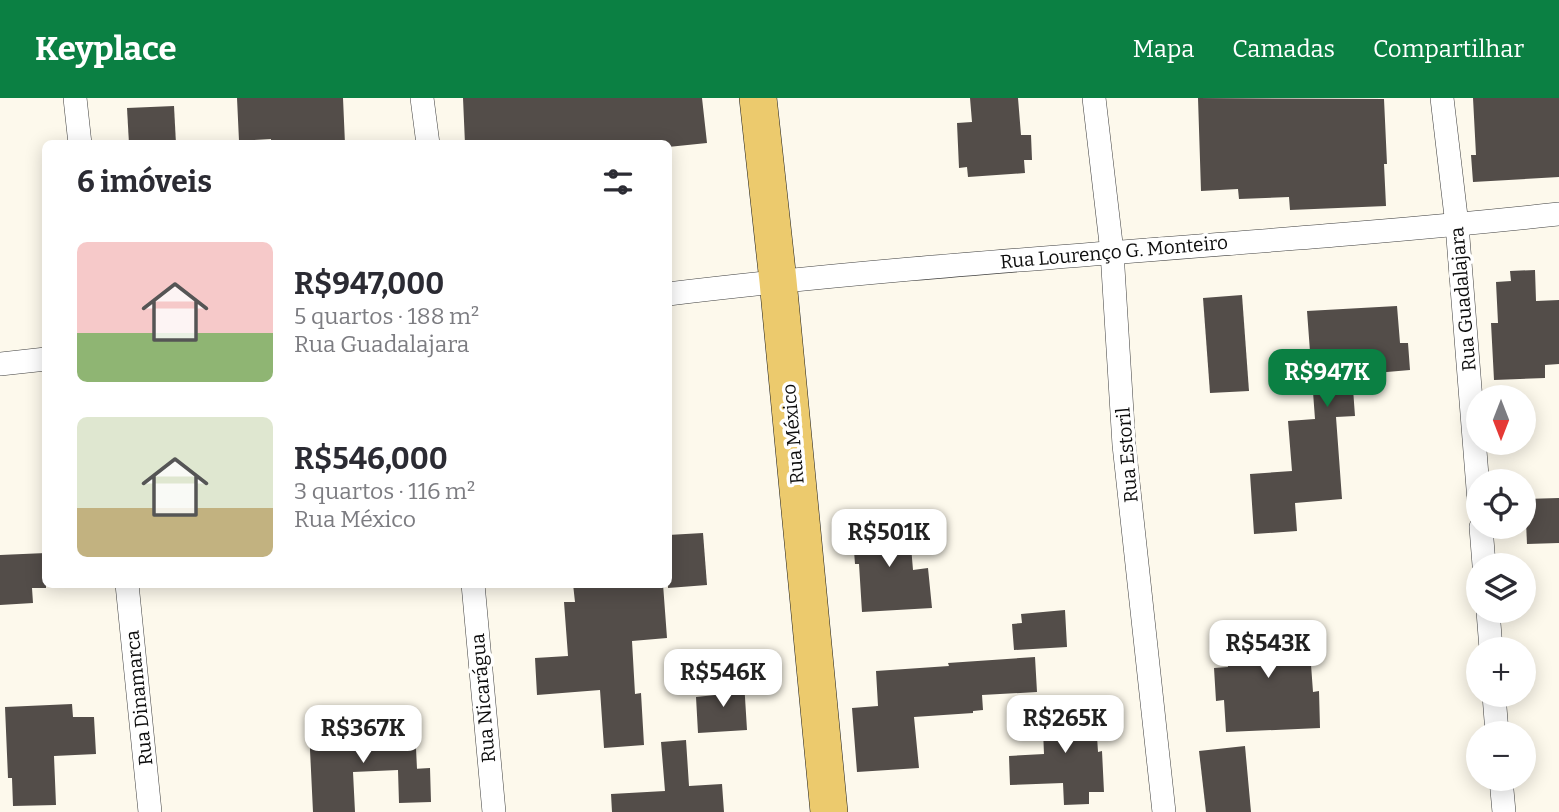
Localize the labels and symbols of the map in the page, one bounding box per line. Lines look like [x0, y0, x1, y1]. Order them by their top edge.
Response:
street label: Rua Guadalajara [1445, 225, 1481, 372]
street label: Rua Lourenço G. Monteiro [999, 231, 1229, 273]
pin: R$947K [1270, 350, 1384, 409]
street label: Rua México [777, 383, 809, 485]
north arrow [1466, 385, 1536, 455]
street label: Rua Estoril [1111, 406, 1143, 504]
pin: R$501K [832, 510, 946, 569]
pin: R$543K [1211, 620, 1325, 680]
street label: Rua Dinamarca [120, 629, 158, 767]
street label: Rua Nicarágua [466, 632, 500, 764]
pin: R$546K [666, 650, 780, 709]
pin: R$265K [1008, 696, 1122, 755]
pin: R$367K [306, 706, 420, 765]

